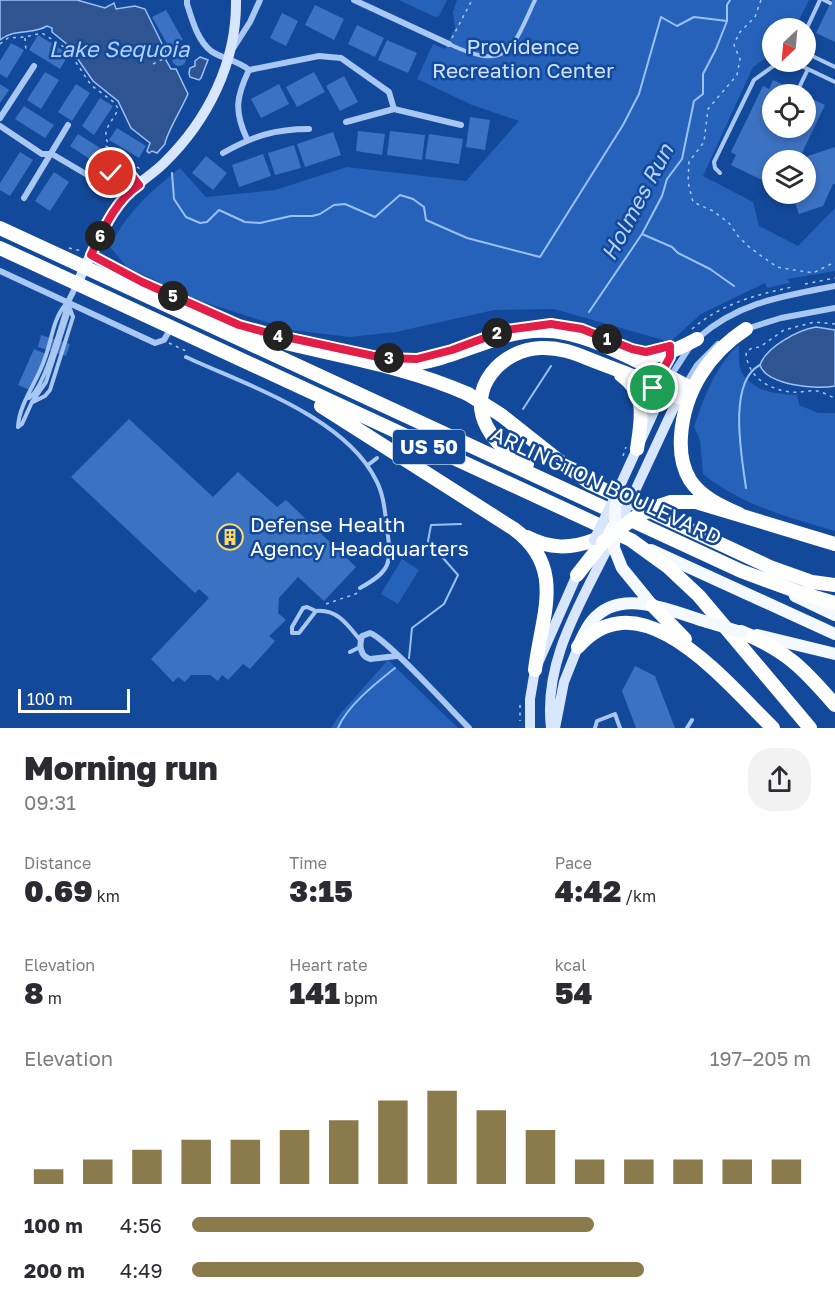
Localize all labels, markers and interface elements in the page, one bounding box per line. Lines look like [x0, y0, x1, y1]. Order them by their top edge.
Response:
north arrow [762, 18, 816, 72]
map controls [762, 18, 816, 204]
park label: Providence Recreation Center [432, 33, 614, 83]
water label: Lake Sequoia [49, 35, 191, 62]
button: locate [762, 84, 816, 138]
water label: Holmes Run [595, 138, 679, 264]
pin [85, 147, 136, 198]
button: layers [762, 150, 816, 204]
icon: check [94, 156, 127, 189]
pin: 6 [85, 221, 115, 251]
text: 6 [95, 226, 105, 246]
pin: 5 [158, 281, 188, 311]
text: 5 [168, 286, 178, 306]
pin: 2 [482, 318, 512, 348]
pin: 4 [263, 321, 293, 351]
text: 2 [492, 323, 502, 343]
pin: 1 [592, 324, 622, 354]
text: 4 [273, 326, 283, 346]
text: 1 [603, 329, 611, 349]
pin: 3 [374, 343, 404, 373]
text: 3 [384, 348, 394, 368]
pin [627, 362, 678, 413]
icon: arrive [636, 371, 669, 404]
street label: ARLINGTON BOULEVARD [487, 420, 726, 550]
road number: US 50 [393, 430, 465, 464]
place label: Defense Health Agency Headquarters [250, 511, 469, 561]
building icon: Defense Health Agency Headquarters [215, 522, 245, 552]
scale bar [18, 686, 130, 714]
text: 100 m [27, 689, 73, 709]
text: Morning run [24, 748, 218, 787]
button: share [748, 748, 811, 811]
text: 09:31 [24, 790, 76, 814]
text: Distance [24, 853, 91, 873]
text: Time [289, 853, 327, 873]
text: Pace [555, 853, 592, 873]
text: 0.69 [24, 873, 93, 909]
text: 3:15 [289, 873, 353, 909]
text: 4:42 [555, 873, 621, 909]
text: km [93, 886, 120, 906]
text: /km [621, 886, 656, 906]
text: Elevation [24, 955, 95, 975]
text: Heart rate [289, 955, 367, 975]
text: kcal [555, 955, 586, 975]
text: 8 [24, 975, 44, 1011]
text: 141 [289, 975, 340, 1011]
text: 54 [555, 975, 593, 1011]
text: m [44, 988, 62, 1008]
text: bpm [340, 988, 378, 1008]
text: Elevation [24, 1046, 113, 1070]
text: 197–205 m [710, 1046, 811, 1070]
text: 100 m [24, 1213, 83, 1237]
text: 4:56 [120, 1213, 162, 1237]
text: 200 m [24, 1258, 85, 1282]
text: 4:49 [120, 1258, 163, 1282]

